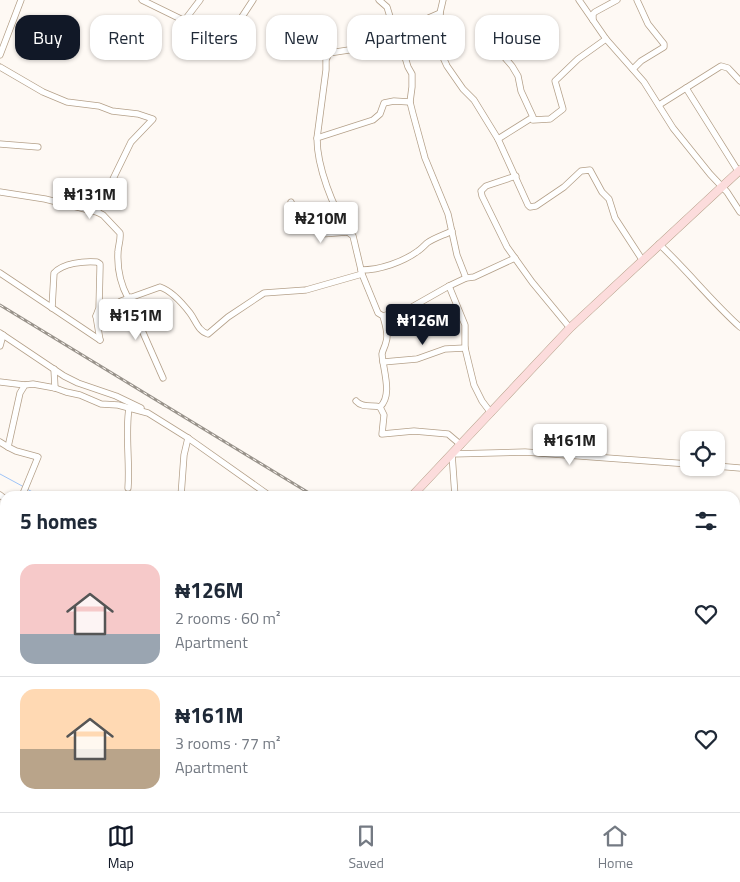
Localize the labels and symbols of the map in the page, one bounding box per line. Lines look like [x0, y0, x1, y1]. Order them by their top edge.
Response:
pin: ₦131M [55, 178, 125, 220]
pin: ₦210M [286, 202, 356, 244]
pin: ₦151M [101, 298, 171, 341]
pin: ₦126M [388, 304, 458, 346]
pin: ₦161M [535, 424, 605, 466]

